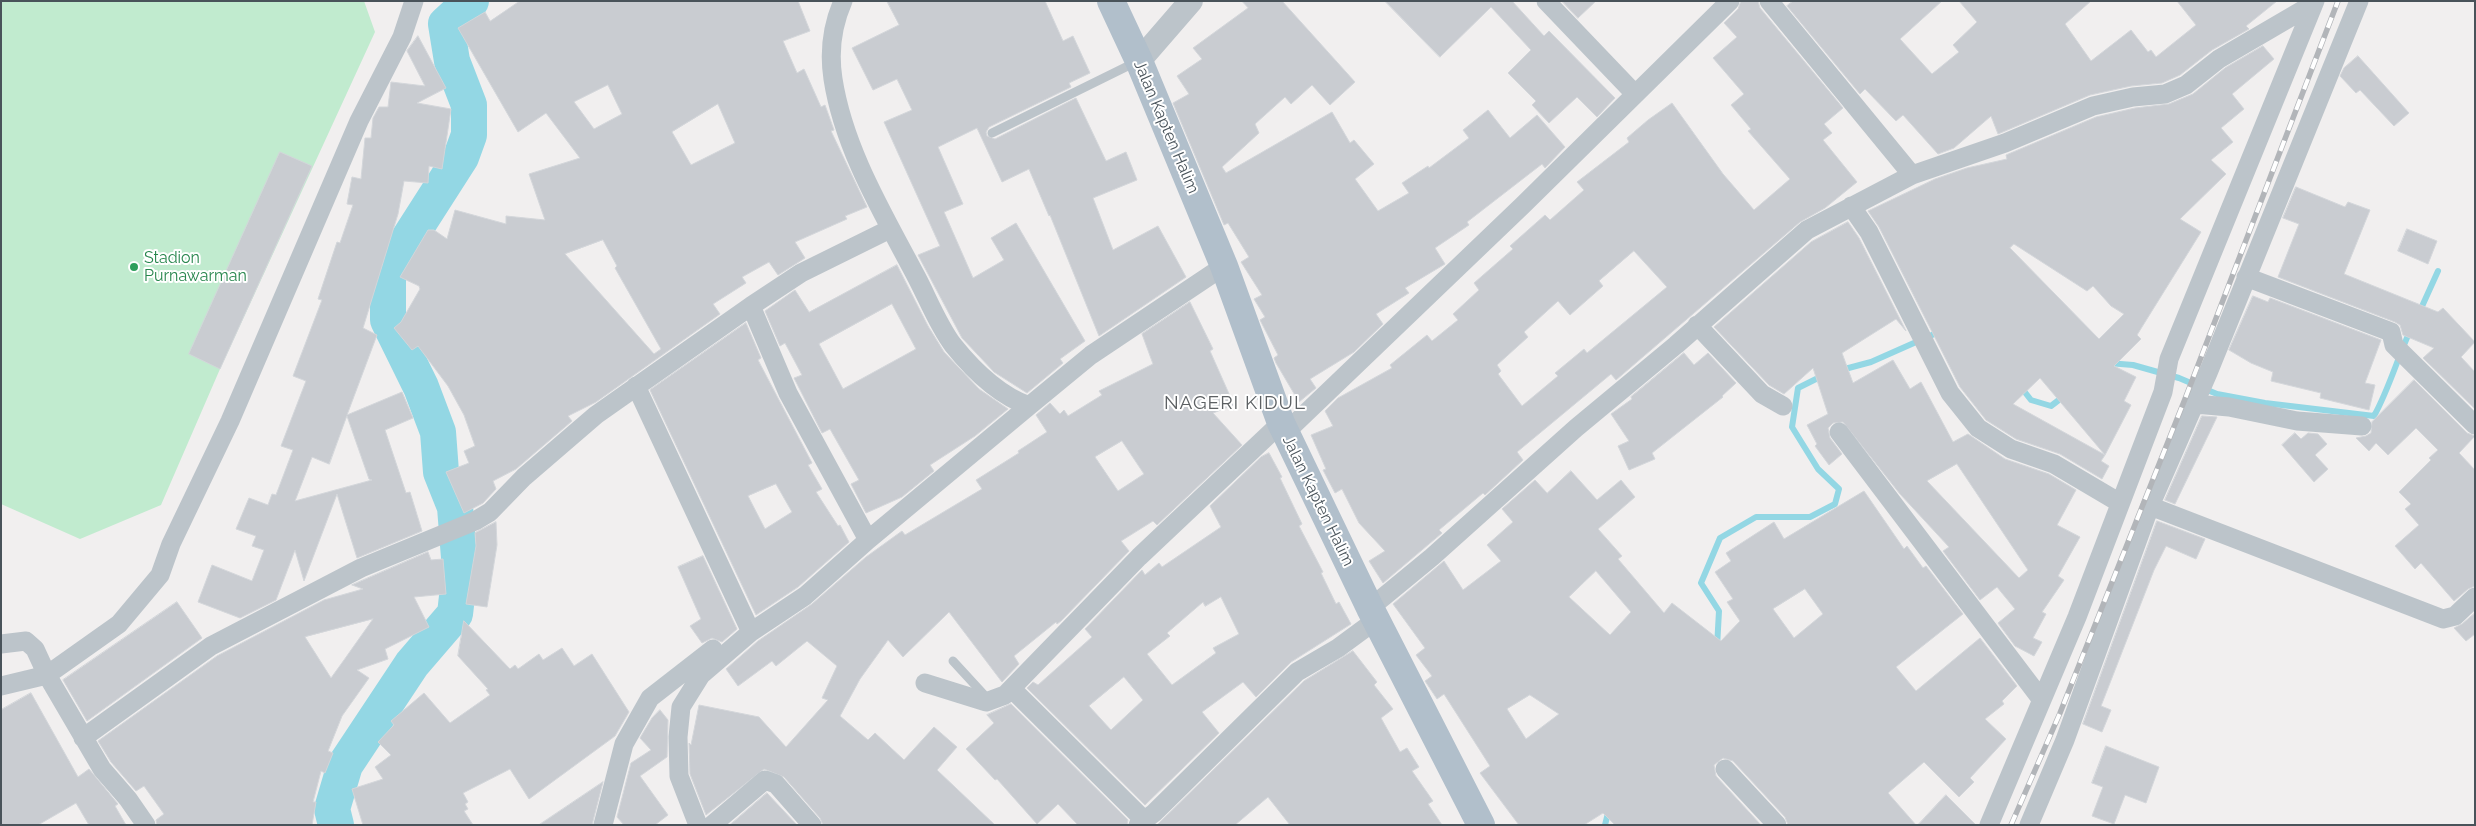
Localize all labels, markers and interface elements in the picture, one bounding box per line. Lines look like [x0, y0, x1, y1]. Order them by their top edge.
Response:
street label: Jalan Kapten Halim [1129, 58, 1203, 196]
place label: Stadion Purnawarman [144, 248, 247, 286]
marker: Stadion Purnawarman [128, 261, 140, 273]
district label: NAGERI KIDUL [1162, 392, 1308, 414]
street label: Jalan Kapten Halim [1278, 433, 1358, 569]

